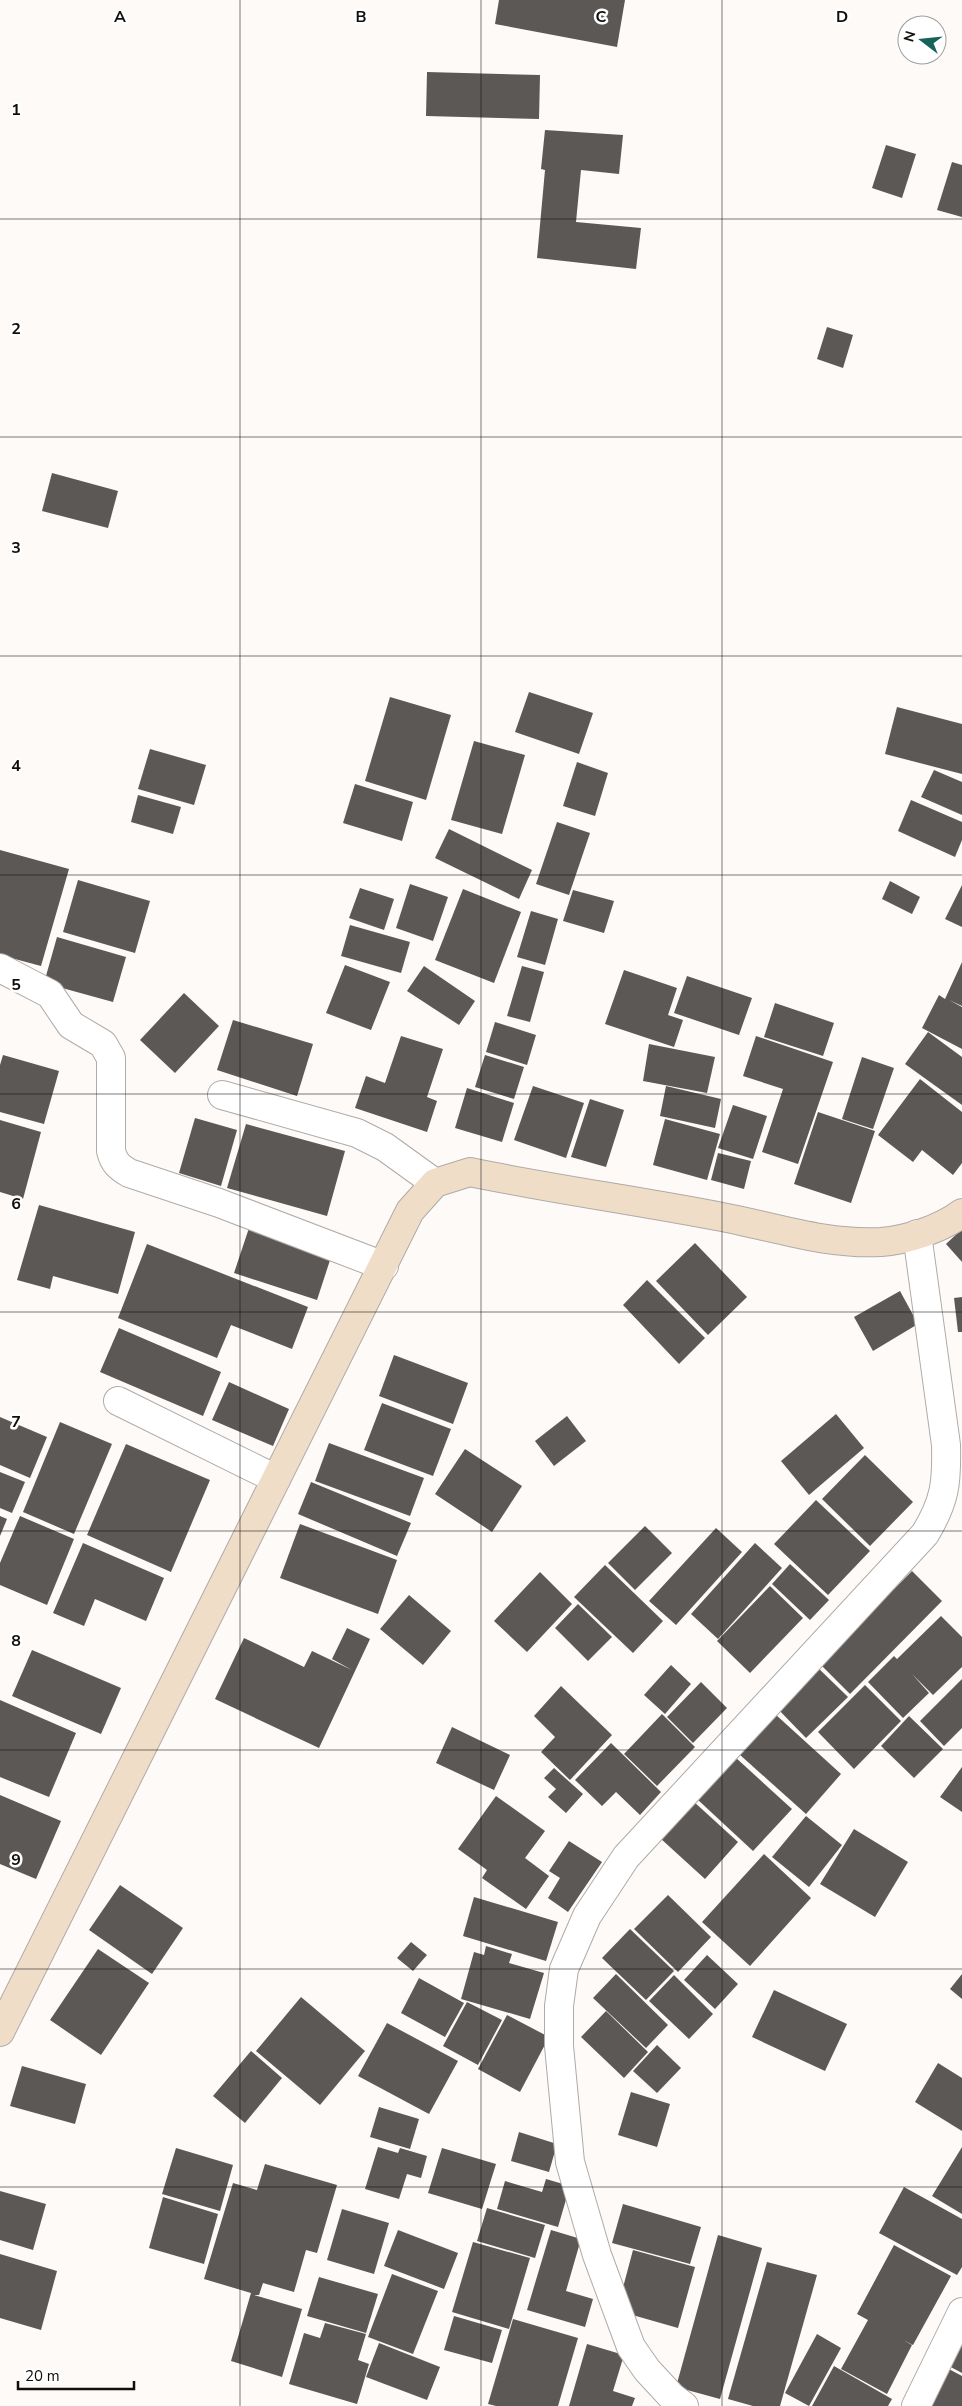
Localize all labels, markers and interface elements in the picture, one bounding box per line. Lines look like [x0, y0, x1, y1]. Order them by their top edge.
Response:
text: A [114, 6, 126, 28]
text: B [355, 6, 367, 28]
text: C [596, 6, 607, 28]
text: D [836, 6, 848, 28]
north arrow [897, 15, 947, 65]
text: N [899, 29, 921, 44]
text: 1 [11, 99, 21, 121]
text: 2 [11, 318, 21, 340]
text: 3 [11, 537, 21, 559]
text: 4 [11, 755, 21, 777]
text: 5 [11, 974, 21, 996]
text: 6 [11, 1193, 21, 1215]
text: 7 [11, 1411, 21, 1433]
text: 8 [11, 1630, 21, 1652]
text: 9 [11, 1849, 21, 1871]
scale bar [18, 2358, 134, 2390]
text: 20 m [25, 2366, 60, 2386]

